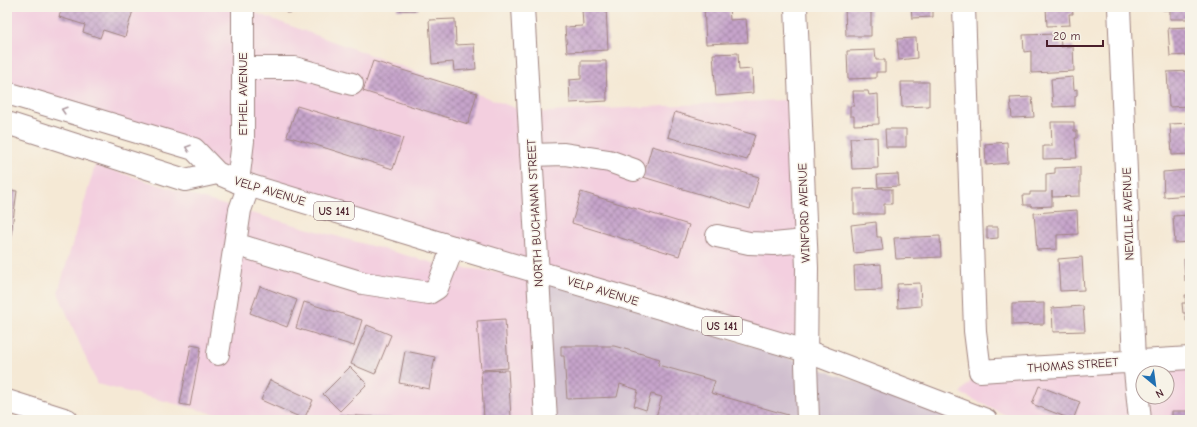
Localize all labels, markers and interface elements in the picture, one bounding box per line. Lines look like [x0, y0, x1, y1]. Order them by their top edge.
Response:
scale bar [1047, 22, 1103, 48]
text: 20 m [1053, 29, 1081, 43]
street label: ETHEL AVENUE [236, 53, 250, 135]
one-way arrow [60, 106, 67, 115]
street label: NORTH BUCHANAN STREET [524, 138, 546, 287]
one-way arrow [185, 144, 192, 152]
street label: WINFORD AVENUE [795, 163, 813, 263]
street label: NEVILLE AVENUE [1119, 167, 1137, 261]
street label: VELP AVENUE [233, 173, 307, 209]
road number: US 141 [314, 202, 354, 220]
street label: VELP AVENUE [566, 273, 640, 309]
road number: US 141 [702, 317, 742, 335]
street label: THOMAS STREET [1027, 355, 1120, 375]
north arrow [1135, 365, 1175, 405]
text: N [1153, 386, 1166, 401]

